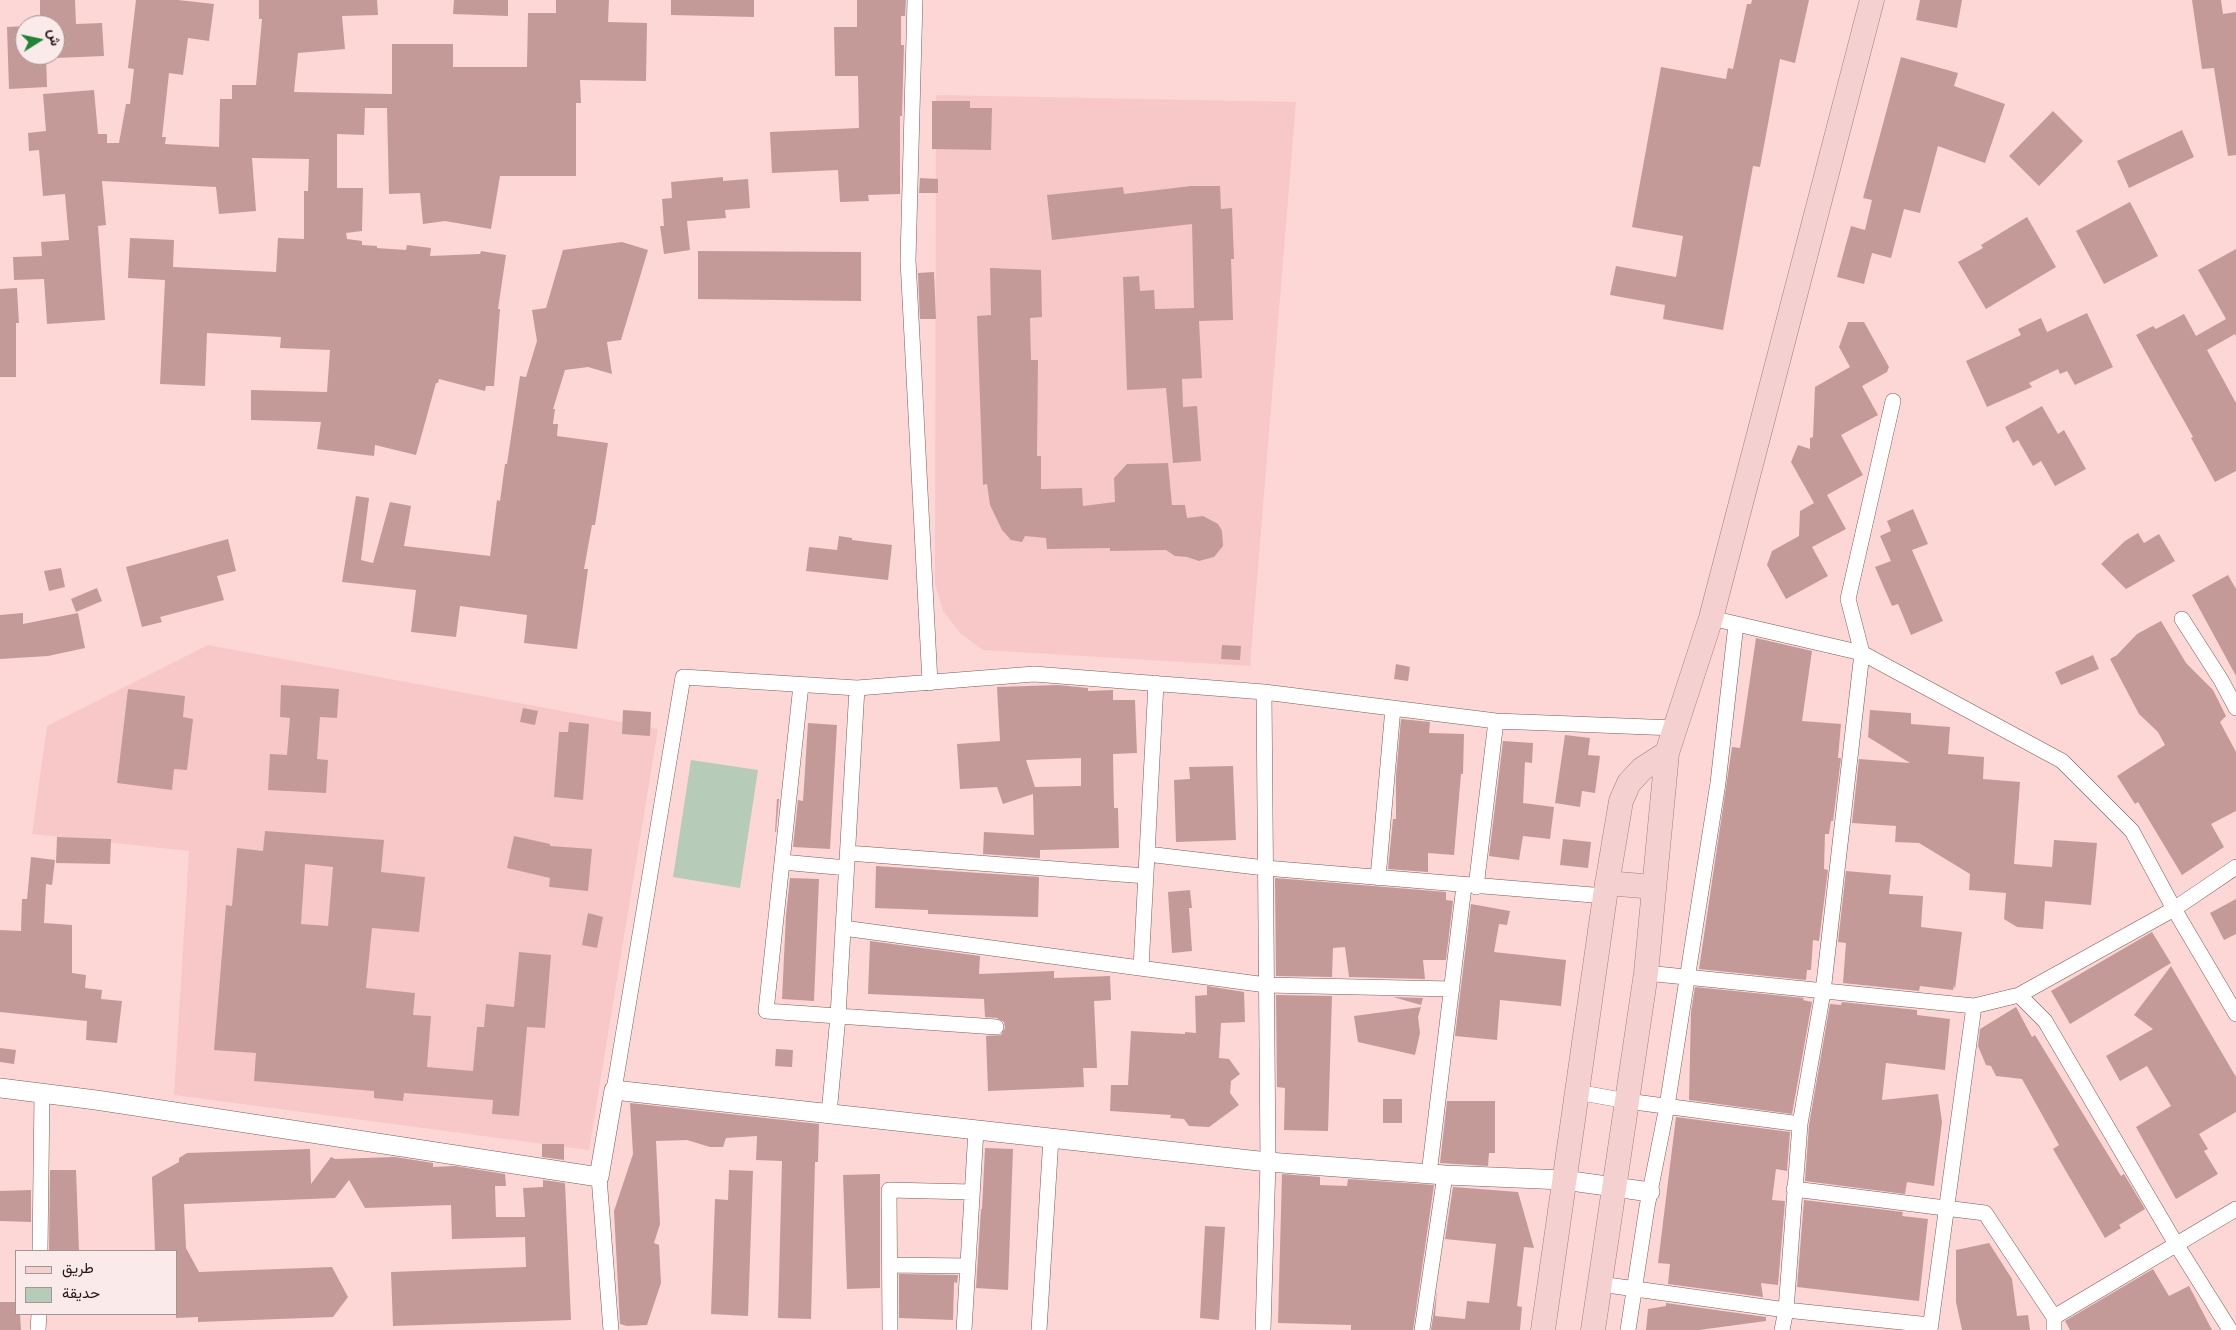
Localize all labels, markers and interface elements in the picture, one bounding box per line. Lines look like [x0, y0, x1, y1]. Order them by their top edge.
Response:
north arrow [15, 15, 65, 65]
text: ش [44, 28, 64, 47]
legend [15, 1250, 178, 1315]
text: طريق [62, 1259, 94, 1277]
text: حديقة [62, 1284, 100, 1302]

